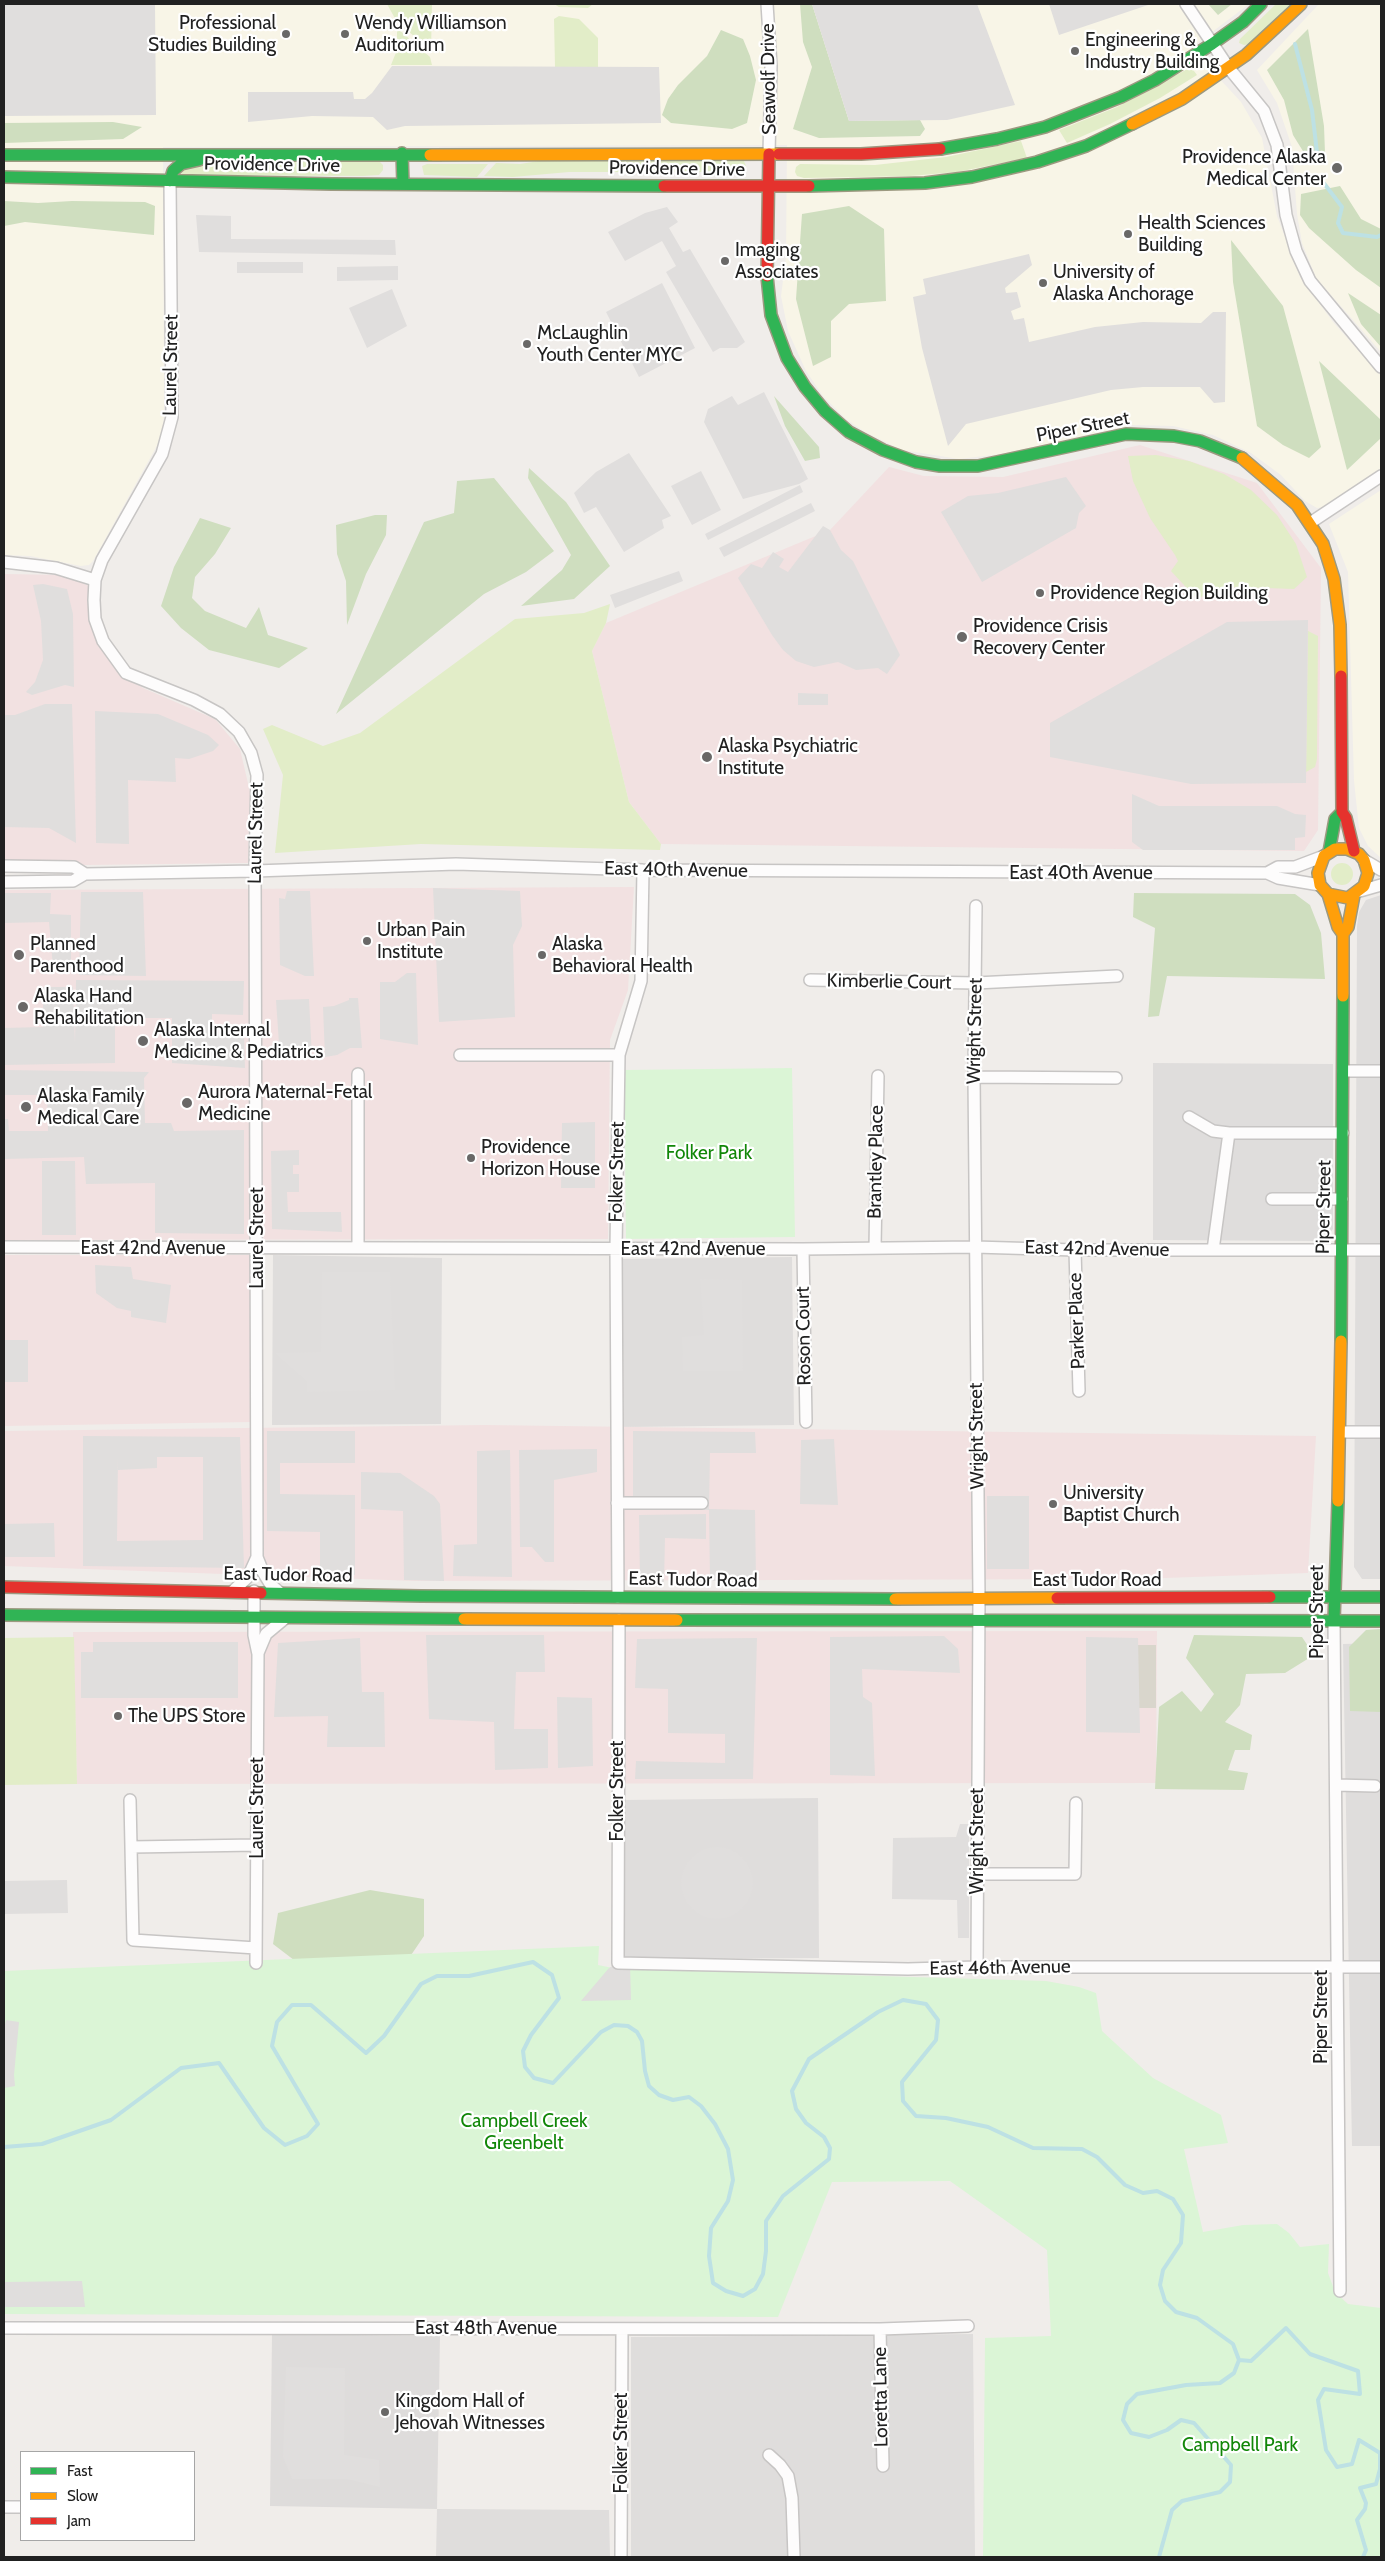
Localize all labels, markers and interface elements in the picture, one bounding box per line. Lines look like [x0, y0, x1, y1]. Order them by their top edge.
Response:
place label: Professional Studies Building [148, 12, 276, 56]
place label: Wendy Williamson Auditorium [355, 12, 507, 56]
street label: Seawolf Drive [757, 23, 781, 135]
marker: Professional Studies Building [280, 28, 292, 40]
marker: Wendy Williamson Auditorium [339, 28, 351, 40]
place label: Engineering & Industry Building [1085, 29, 1219, 73]
marker: Engineering & Industry Building [1069, 45, 1081, 57]
place label: Providence Alaska Medical Center [1182, 146, 1326, 190]
street label: Providence Drive [204, 152, 340, 178]
street label: Providence Drive [609, 156, 745, 182]
marker: Providence Alaska Medical Center [1330, 161, 1344, 175]
place label: Health Sciences Building [1138, 212, 1266, 256]
marker: Health Sciences Building [1122, 228, 1134, 240]
place label: Imaging Associates [735, 239, 818, 283]
marker: Imaging Associates [719, 255, 731, 267]
place label: University of Alaska Anchorage [1053, 261, 1194, 305]
marker: University of Alaska Anchorage [1037, 277, 1049, 289]
street label: Laurel Street [159, 314, 183, 416]
place label: McLaughlin Youth Center MYC [537, 322, 682, 366]
marker: McLaughlin Youth Center MYC [521, 338, 533, 350]
street label: Piper Street [1035, 407, 1131, 447]
place label: Providence Region Building [1050, 582, 1268, 604]
marker: Providence Region Building [1034, 587, 1046, 599]
place label: Providence Crisis Recovery Center [973, 615, 1108, 659]
marker: Providence Crisis Recovery Center [955, 630, 969, 644]
place label: Alaska Psychiatric Institute [718, 735, 858, 779]
marker: Alaska Psychiatric Institute [700, 750, 714, 764]
street label: Laurel Street [244, 782, 268, 884]
street label: East 40th Avenue [604, 857, 748, 883]
street label: East 40th Avenue [1009, 862, 1153, 884]
place label: Urban Pain Institute [377, 919, 465, 963]
place label: Planned Parenthood [30, 933, 124, 977]
place label: Alaska Behavioral Health [552, 933, 693, 977]
marker: Urban Pain Institute [361, 935, 373, 947]
marker: Planned Parenthood [12, 948, 26, 962]
marker: Alaska Behavioral Health [536, 949, 548, 961]
street label: Kimberlie Court [826, 970, 952, 994]
street label: Wright Street [963, 978, 987, 1084]
place label: Alaska Hand Rehabilitation [34, 985, 144, 1029]
marker: Alaska Hand Rehabilitation [16, 1000, 30, 1014]
place label: Alaska Internal Medicine & Pediatrics [154, 1019, 323, 1063]
marker: Alaska Internal Medicine & Pediatrics [136, 1034, 150, 1048]
place label: Aurora Maternal-Fetal Medicine [198, 1081, 372, 1125]
place label: Alaska Family Medical Care [37, 1085, 144, 1129]
marker: Aurora Maternal-Fetal Medicine [180, 1096, 194, 1110]
marker: Alaska Family Medical Care [19, 1100, 33, 1114]
street label: Brantley Place [864, 1105, 888, 1219]
street label: Folker Street [605, 1121, 629, 1223]
place label: Providence Horizon House [481, 1136, 600, 1180]
park label: Folker Park [666, 1142, 752, 1164]
marker: Providence Horizon House [465, 1152, 477, 1164]
street label: Piper Street [1312, 1160, 1336, 1254]
street label: Laurel Street [246, 1187, 268, 1289]
street label: East 42nd Avenue [1024, 1236, 1170, 1262]
street label: East 42nd Avenue [81, 1237, 225, 1259]
street label: East 42nd Avenue [621, 1238, 765, 1260]
street label: Parker Place [1064, 1272, 1090, 1370]
street label: Roson Court [792, 1286, 816, 1386]
street label: Wright Street [965, 1383, 989, 1489]
place label: University Baptist Church [1063, 1482, 1180, 1526]
marker: University Baptist Church [1047, 1498, 1059, 1510]
street label: East Tudor Road [223, 1562, 353, 1588]
street label: Piper Street [1306, 1565, 1328, 1659]
street label: East Tudor Road [628, 1567, 758, 1593]
street label: East Tudor Road [1032, 1569, 1162, 1591]
place label: The UPS Store [128, 1705, 245, 1727]
marker: The UPS Store [112, 1710, 124, 1722]
street label: Folker Street [606, 1741, 628, 1841]
street label: Laurel Street [246, 1757, 268, 1859]
street label: Wright Street [966, 1788, 988, 1894]
street label: East 46th Avenue [929, 1955, 1071, 1981]
street label: Piper Street [1310, 1970, 1332, 2064]
park label: Campbell Creek Greenbelt [461, 2110, 587, 2154]
street label: East 48th Avenue [415, 2317, 557, 2339]
street label: Loretta Lane [869, 2347, 893, 2447]
place label: Kingdom Hall of Jehovah Witnesses [395, 2390, 545, 2434]
street label: Folker Street [610, 2393, 632, 2493]
marker: Kingdom Hall of Jehovah Witnesses [379, 2406, 391, 2418]
park label: Campbell Park [1182, 2434, 1298, 2456]
legend [20, 2451, 195, 2541]
text: Fast [67, 2462, 92, 2480]
text: Slow [67, 2487, 98, 2505]
text: Jam [67, 2512, 91, 2530]

